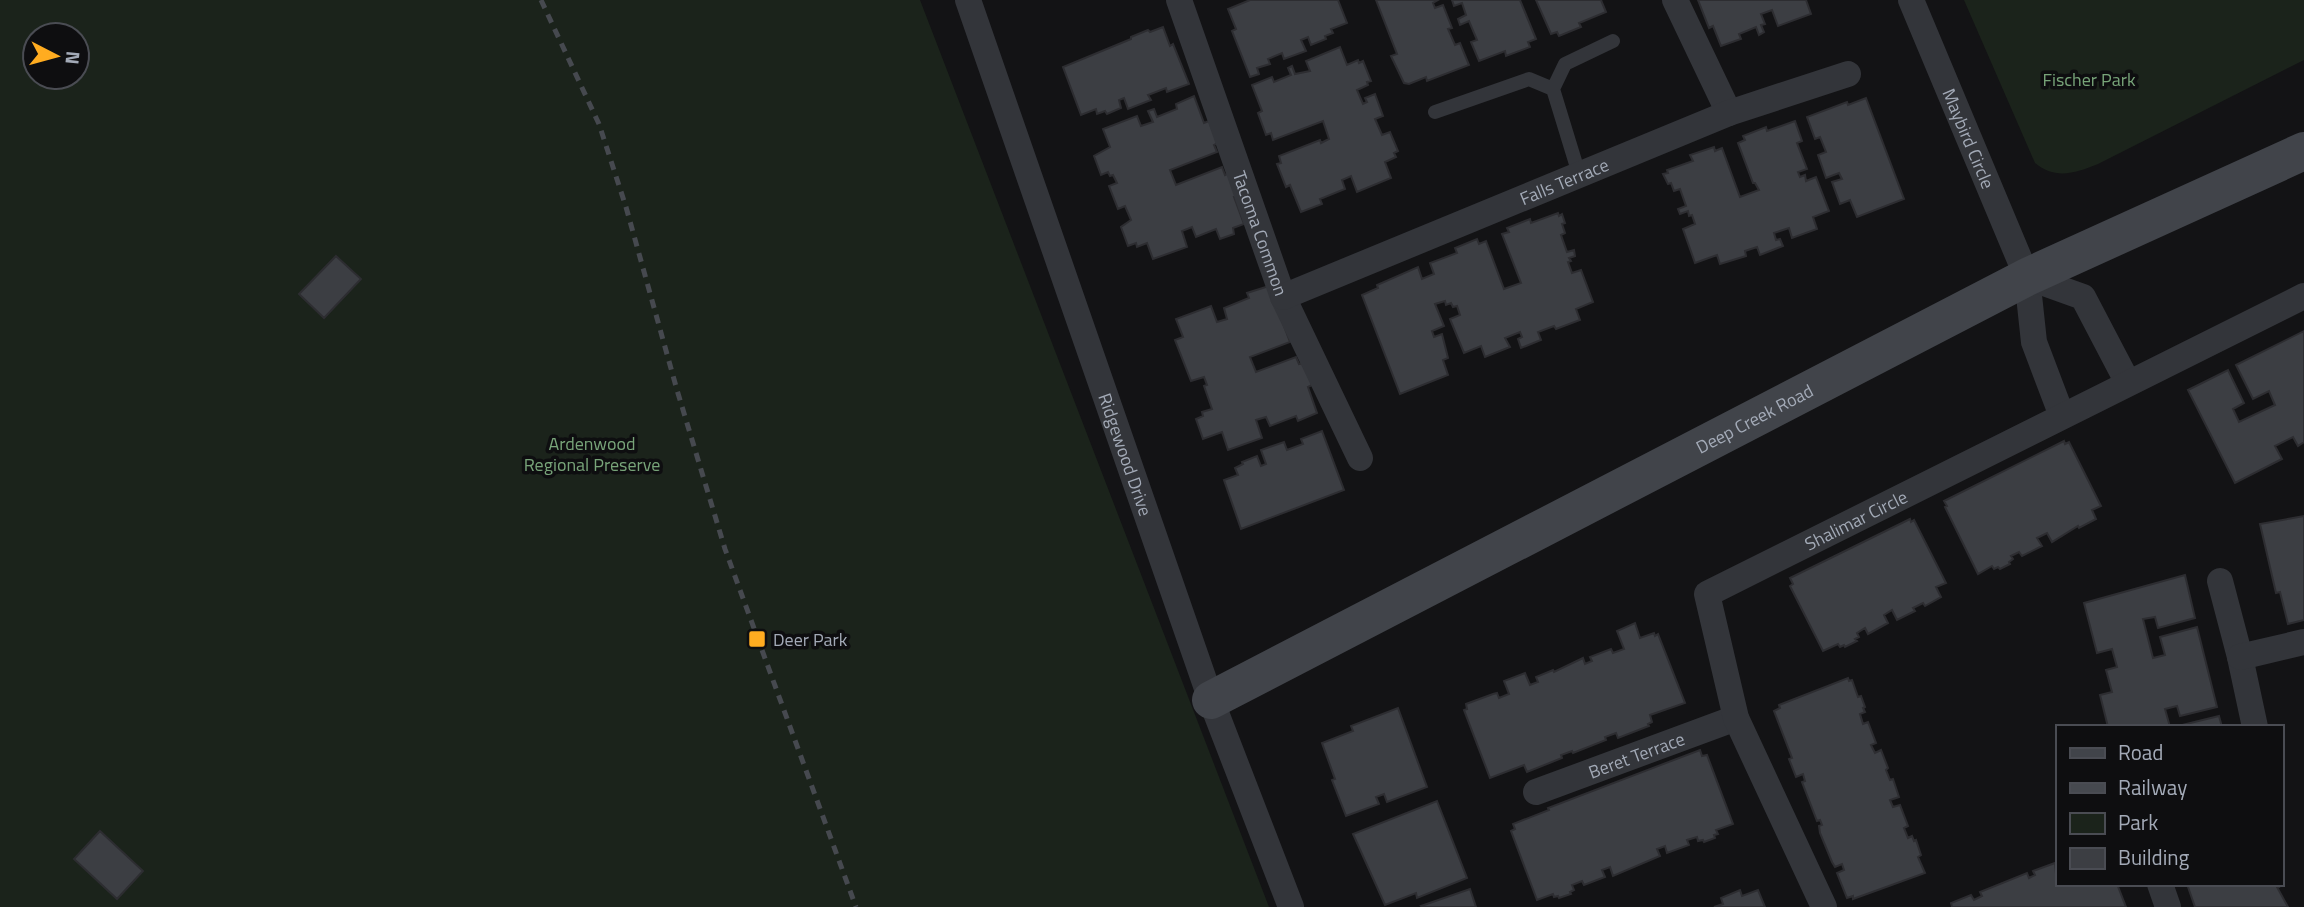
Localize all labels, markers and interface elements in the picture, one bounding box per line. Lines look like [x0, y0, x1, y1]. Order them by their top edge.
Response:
north arrow [21, 21, 91, 91]
text: N [58, 50, 89, 66]
park label: Fischer Park [2042, 66, 2136, 93]
street label: Maybird Circle [1936, 84, 2002, 193]
street label: Falls Terrace [1515, 151, 1613, 211]
street label: Tacoma Common [1226, 167, 1295, 299]
street label: Deep Creek Road [1691, 377, 1818, 460]
street label: Ridgewood Drive [1092, 389, 1160, 519]
park label: Ardenwood Regional Preserve [524, 430, 660, 478]
street label: Shalimar Circle [1800, 483, 1912, 557]
place label: Deer Park [773, 626, 848, 653]
marker: Deer Park [747, 629, 767, 649]
street label: Beret Terrace [1584, 725, 1688, 785]
legend [2056, 725, 2283, 886]
text: Road [2118, 736, 2163, 768]
text: Railway [2118, 771, 2187, 803]
text: Park [2118, 806, 2158, 838]
text: Building [2118, 841, 2190, 873]

